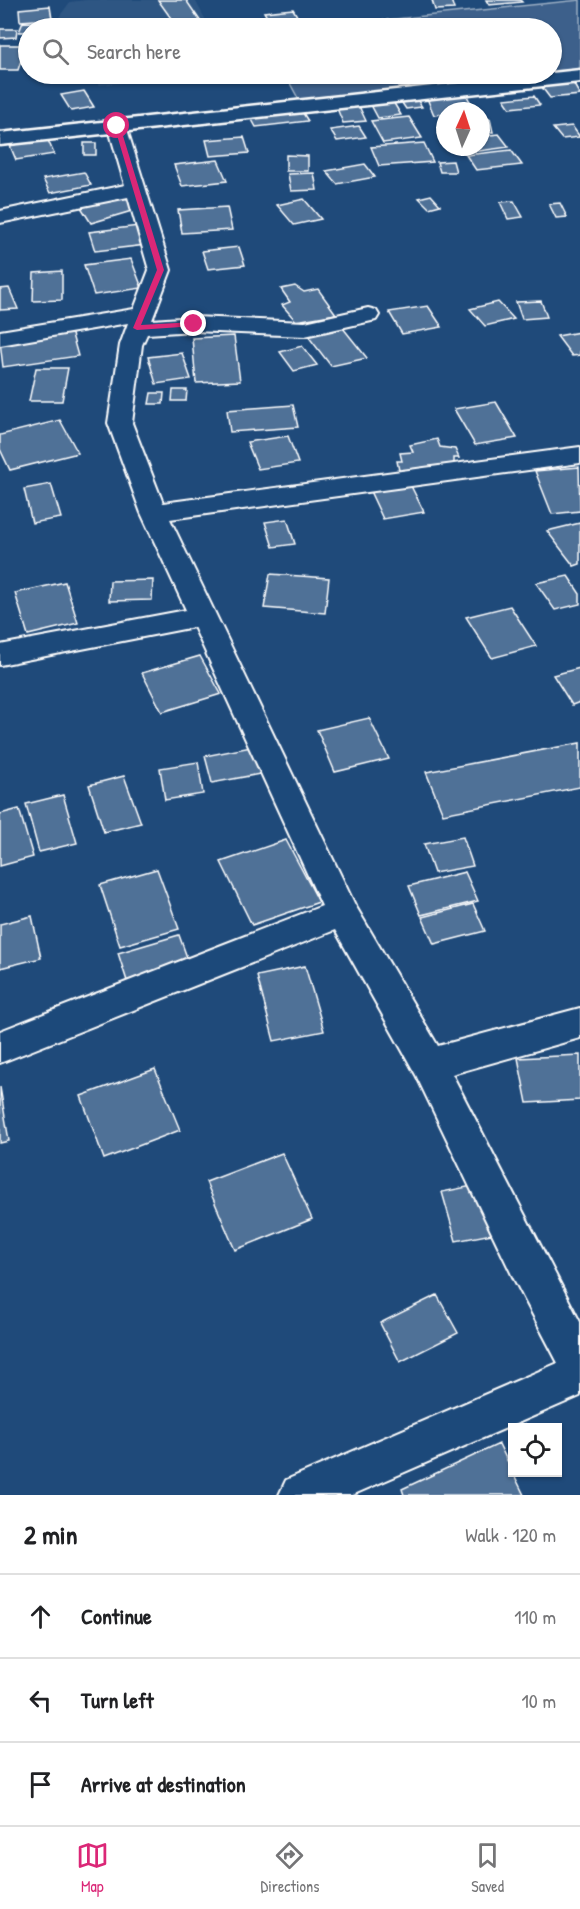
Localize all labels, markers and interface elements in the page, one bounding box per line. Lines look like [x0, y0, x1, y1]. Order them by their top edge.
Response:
search box [18, 18, 562, 84]
icon: search [39, 35, 72, 68]
text: Search here [87, 36, 181, 66]
north arrow [436, 102, 490, 156]
route start [103, 112, 129, 138]
route end [180, 310, 206, 336]
map controls [508, 1423, 562, 1477]
button: locate [508, 1423, 562, 1477]
text: 2 min [24, 1517, 77, 1552]
text: Walk · 120 m [465, 1521, 556, 1548]
icon: ahead [24, 1600, 57, 1633]
text: Continue [81, 1601, 152, 1631]
text: 110 m [514, 1603, 556, 1630]
icon: left [24, 1684, 57, 1717]
text: Turn left [81, 1685, 154, 1715]
text: 10 m [522, 1687, 556, 1714]
icon: arrive [24, 1768, 57, 1801]
text: Arrive at destination [81, 1769, 246, 1799]
tab: Map [76, 1839, 109, 1897]
tab: Directions [261, 1839, 319, 1897]
tab: Saved [471, 1839, 504, 1897]

